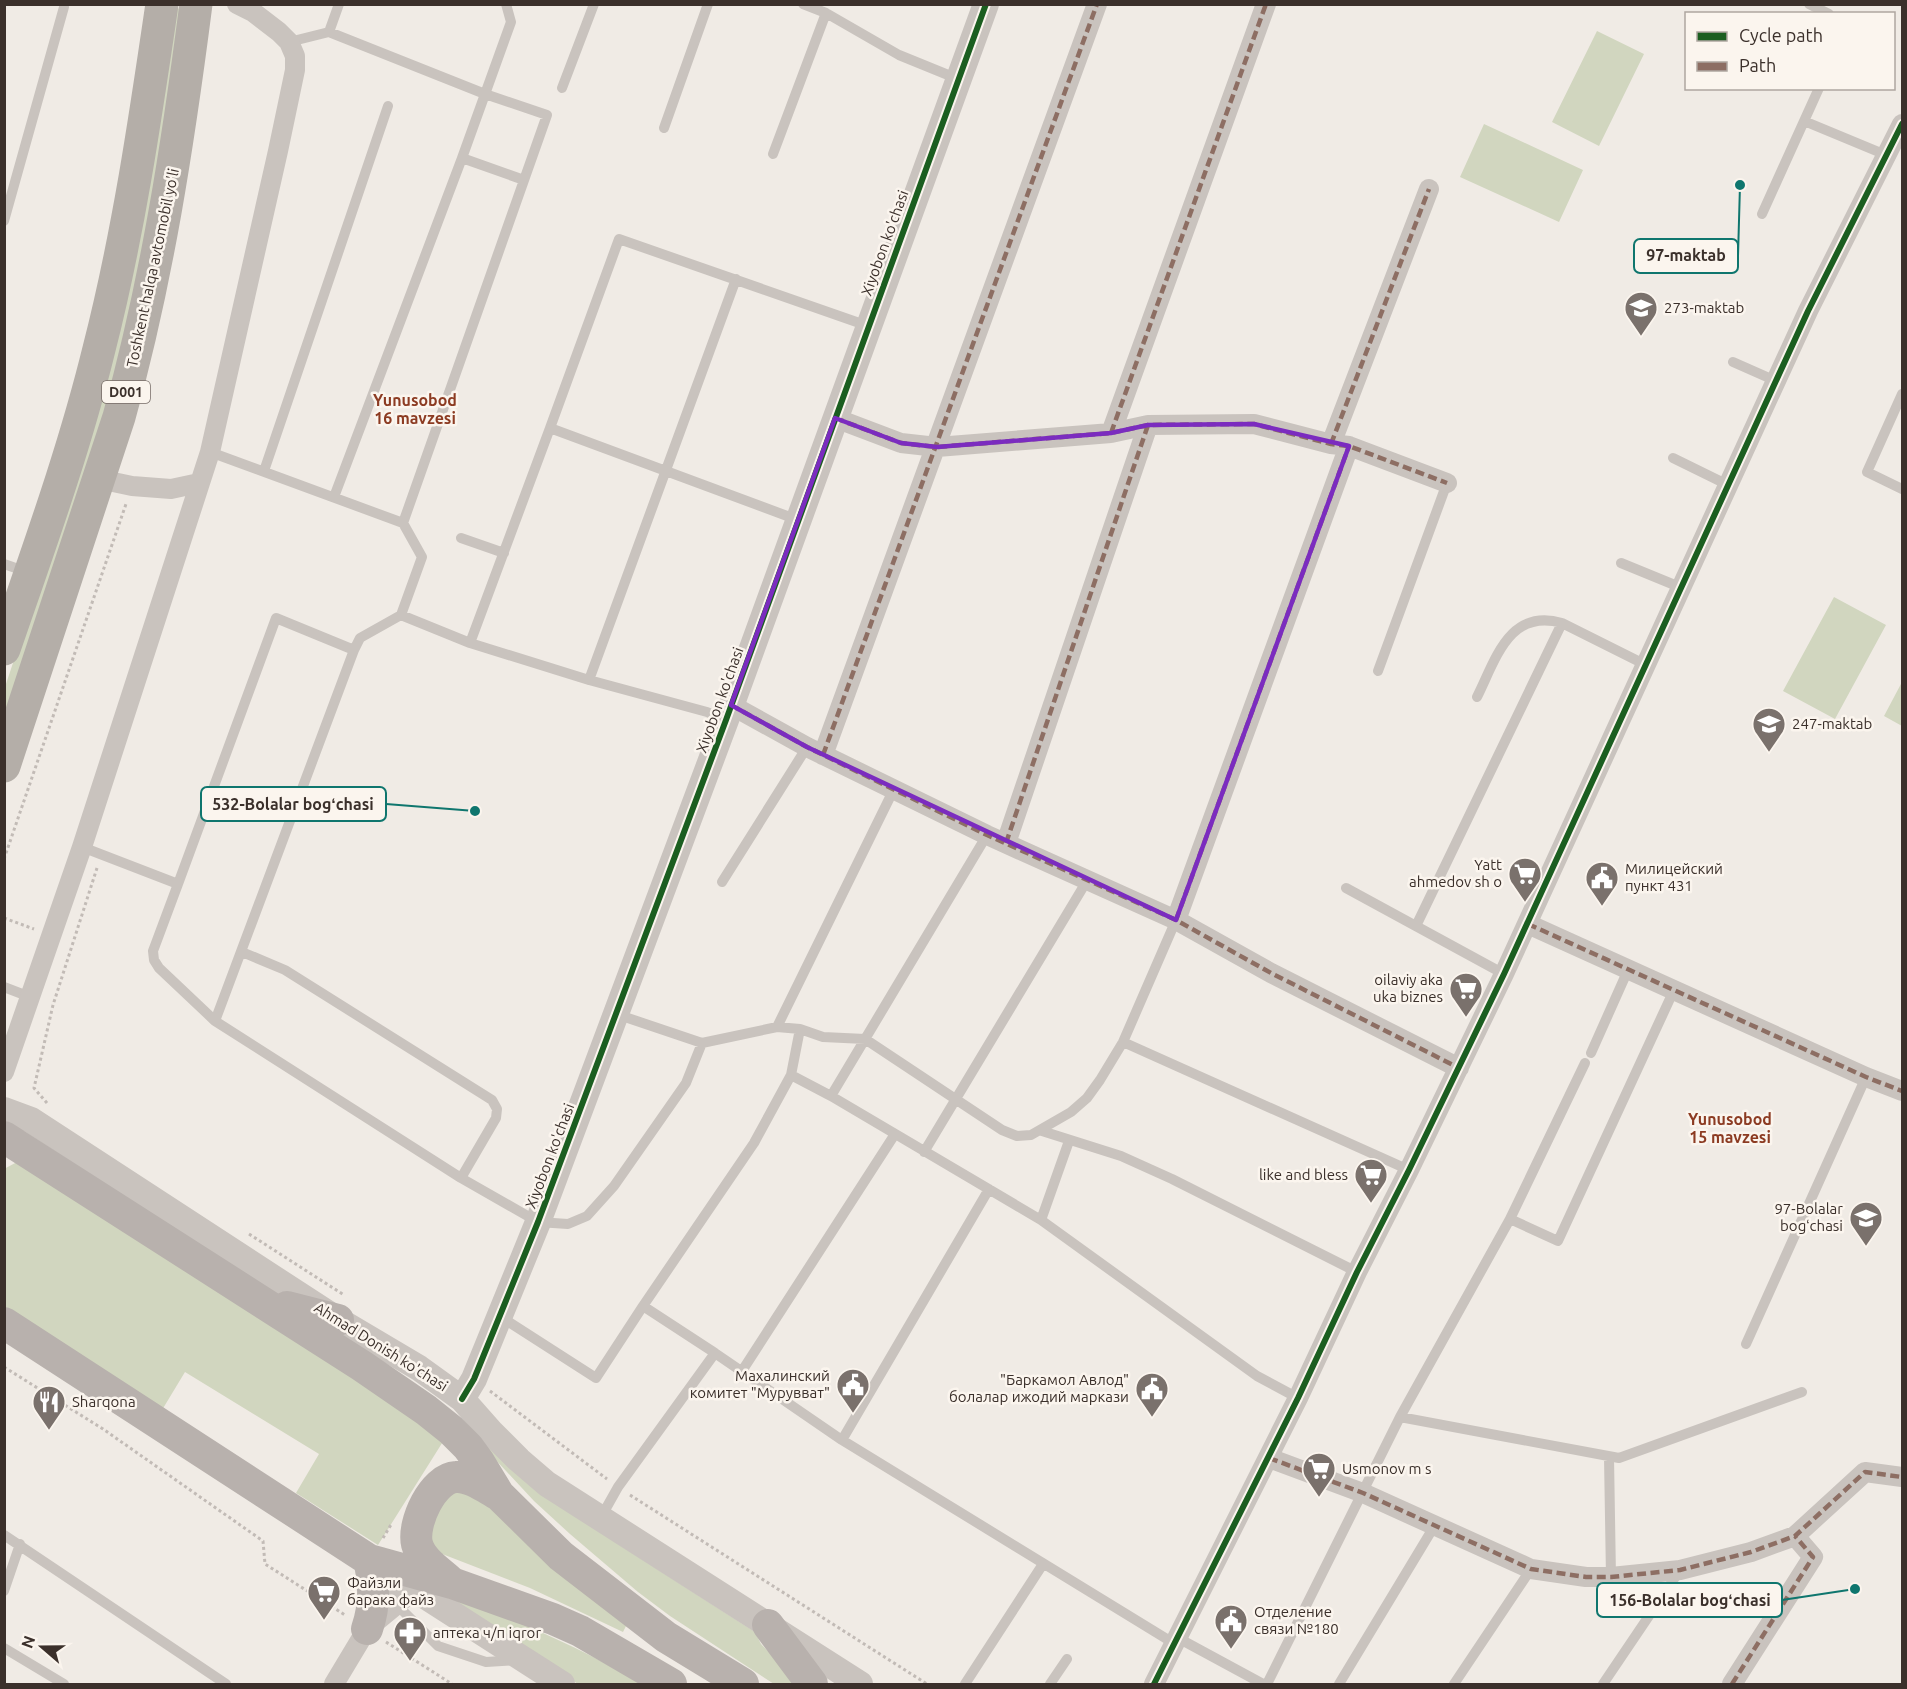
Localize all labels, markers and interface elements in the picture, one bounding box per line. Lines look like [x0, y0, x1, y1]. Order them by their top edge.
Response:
legend [1685, 12, 1895, 90]
text: Cycle path [1739, 25, 1823, 45]
text: Path [1739, 55, 1776, 75]
street label: Toshkent halqa avtomobil yo'li [123, 167, 182, 369]
street label: Xiyobon ko'chasi [858, 188, 912, 298]
callout: 97-maktab [1634, 239, 1738, 273]
text: 97-maktab [1646, 246, 1726, 264]
school or university icon: 273-maktab [1623, 290, 1659, 337]
place label: 273-maktab [1664, 299, 1744, 316]
road number: D001 [102, 381, 150, 403]
district label: Yunusobod 16 mavzesi [373, 391, 457, 427]
street label: Xiyobon ko'chasi [693, 645, 747, 755]
school or university icon: 247-maktab [1751, 706, 1787, 753]
place label: 247-maktab [1792, 715, 1872, 732]
callout: 532-Bolalar bogʻchasi [201, 787, 386, 821]
text: 532-Bolalar bogʻchasi [212, 795, 374, 813]
place label: Yatt ahmedov sh o [1409, 856, 1502, 890]
supermarket icon: Yatt ahmedov sh o [1507, 856, 1543, 903]
public building icon: Милицейский пункт 431 [1584, 860, 1620, 907]
place label: Милицейский пункт 431 [1625, 860, 1723, 894]
place label: oilaviy aka uka biznes [1373, 971, 1443, 1005]
supermarket icon: oilaviy aka uka biznes [1448, 971, 1484, 1018]
street label: Xiyobon ko'chasi [522, 1101, 577, 1211]
district label: Yunusobod 15 mavzesi [1688, 1110, 1772, 1146]
supermarket icon: like and bless [1353, 1157, 1389, 1204]
place label: like and bless [1259, 1166, 1348, 1183]
place label: 97-Bolalar bogʻchasi [1774, 1200, 1843, 1234]
school or university icon: 97-Bolalar bogʻchasi [1848, 1200, 1884, 1247]
street label: Ahmad Donish ko'chasi [311, 1299, 451, 1395]
place label: Махалинский комитет "Мурувват" [690, 1367, 830, 1401]
public building icon: Махалинский комитет "Мурувват" [835, 1367, 871, 1414]
place label: "Баркамол Авлод" болалар ижодий маркази [949, 1371, 1129, 1405]
public building icon: "Баркамол Авлод" болалар ижодий маркази [1134, 1371, 1170, 1418]
restaurant icon: Sharqona [31, 1384, 67, 1431]
place label: Sharqona [72, 1393, 136, 1410]
supermarket icon: Usmonov m s [1301, 1451, 1337, 1498]
place label: Usmonov m s [1342, 1460, 1431, 1477]
supermarket icon: Файзли барака файз [306, 1574, 342, 1621]
place label: Файзли барака файз [347, 1574, 434, 1608]
callout: 156-Bolalar bogʻchasi [1597, 1583, 1782, 1617]
text: 156-Bolalar bogʻchasi [1609, 1591, 1771, 1609]
public building icon: Отделение связи №180 [1213, 1603, 1249, 1650]
place label: Отделение связи №180 [1254, 1603, 1339, 1637]
pharmacy icon: аптека ч/п iqror [392, 1615, 428, 1662]
north arrow [12, 1617, 72, 1677]
place label: аптека ч/п iqror [433, 1624, 541, 1641]
text: N [17, 1633, 38, 1651]

